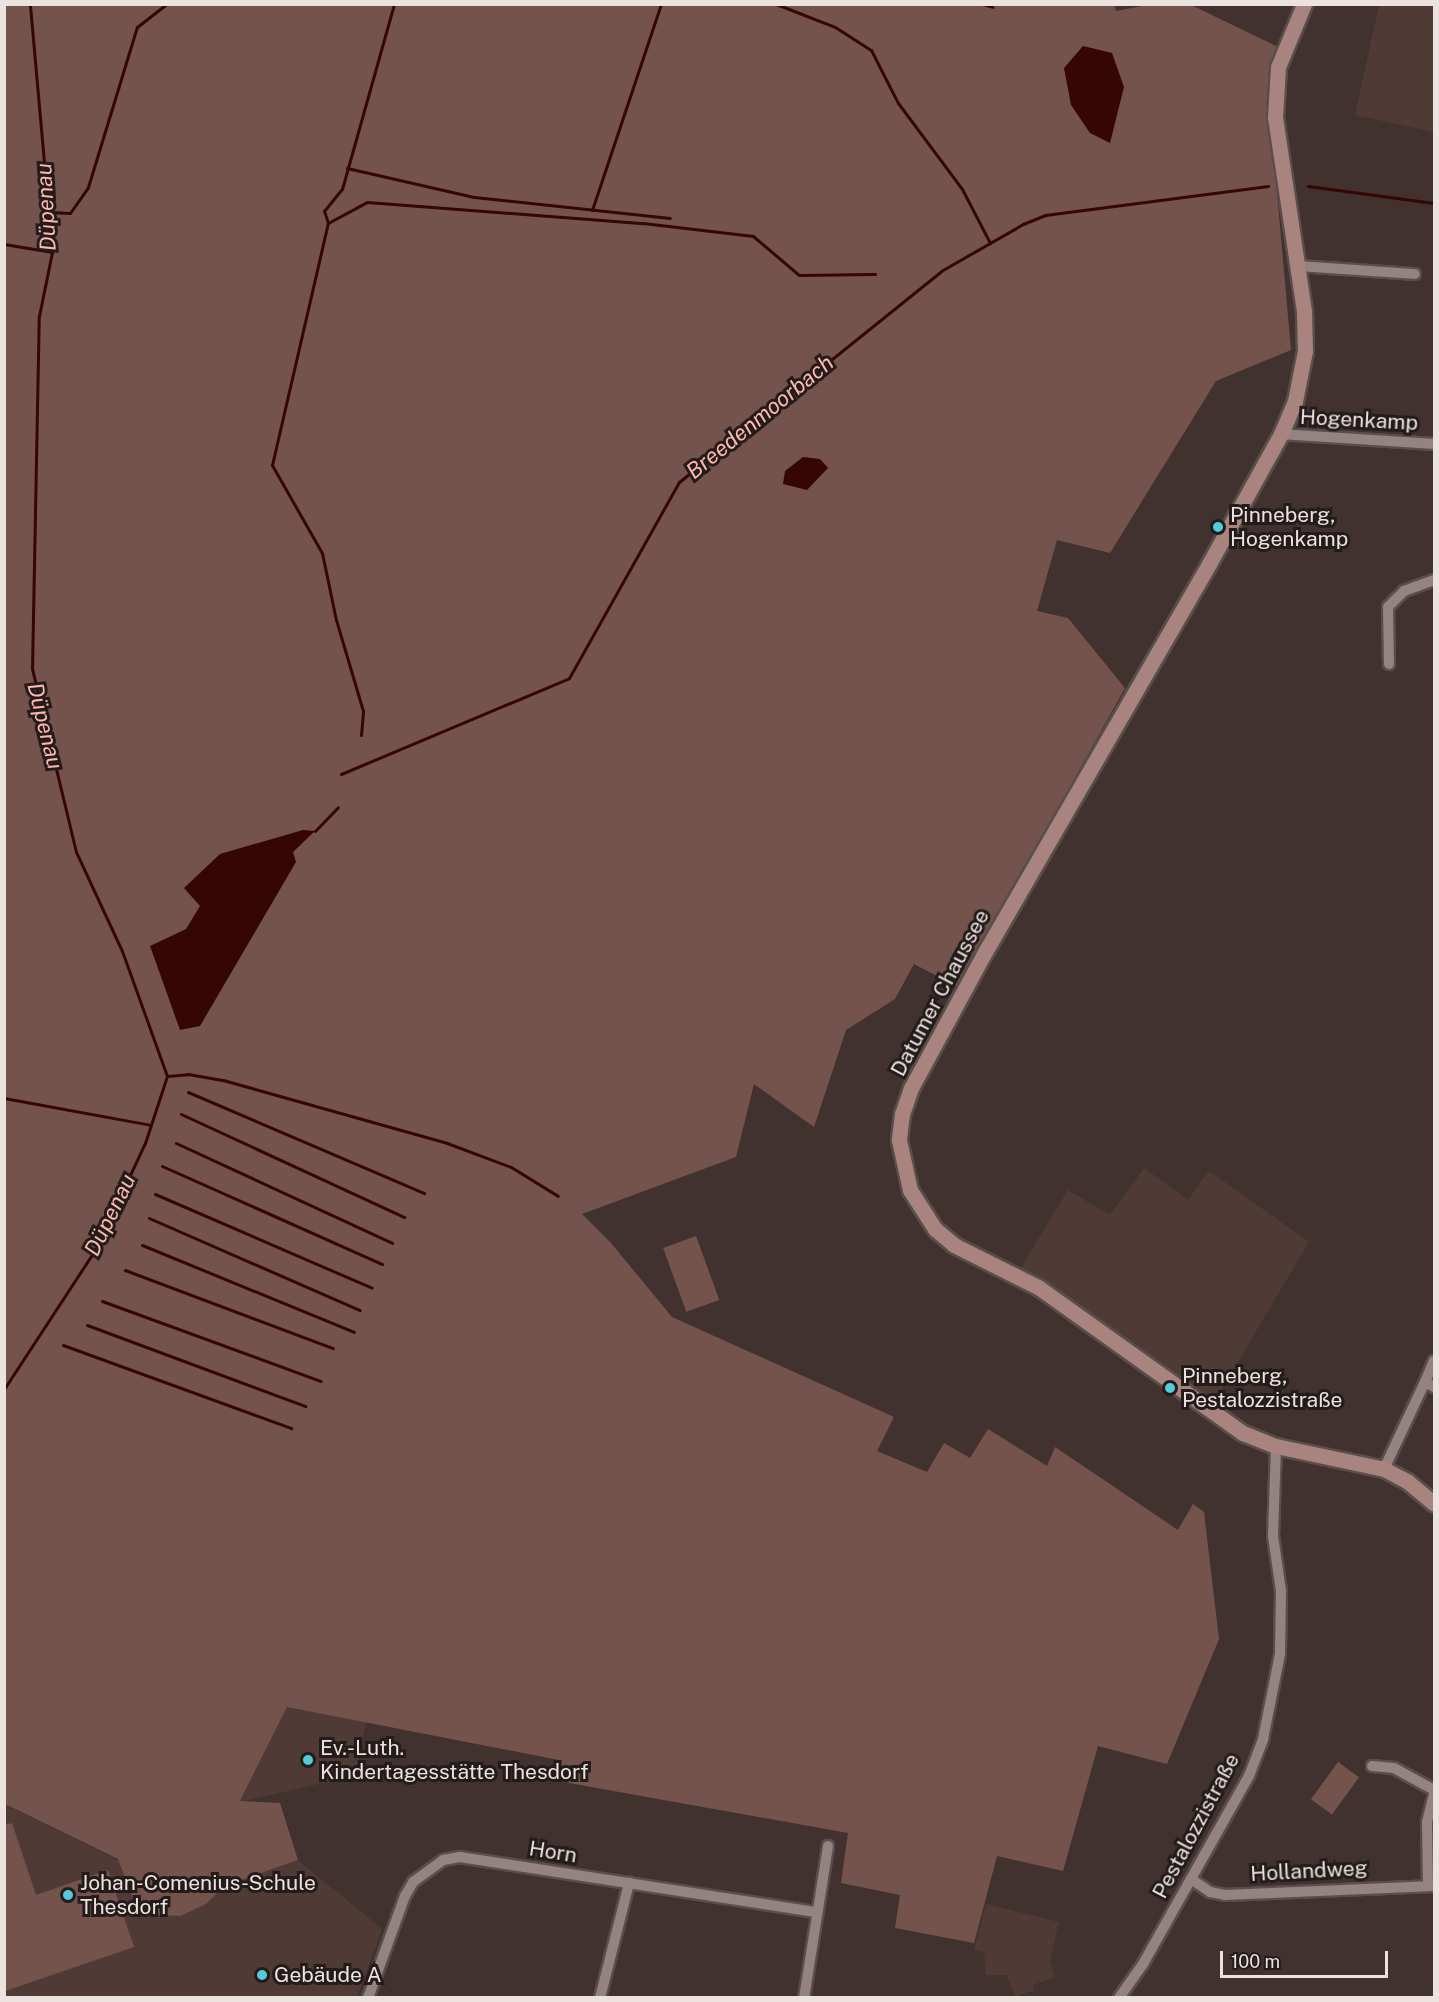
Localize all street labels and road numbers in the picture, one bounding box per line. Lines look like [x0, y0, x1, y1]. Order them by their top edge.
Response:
street label: Hogenkamp [1299, 404, 1419, 436]
street label: Datumer Chaussee [885, 905, 995, 1081]
street label: Pestalozzistraße [1147, 1749, 1245, 1903]
street label: Horn [527, 1836, 579, 1868]
street label: Hollandweg [1250, 1855, 1368, 1887]

